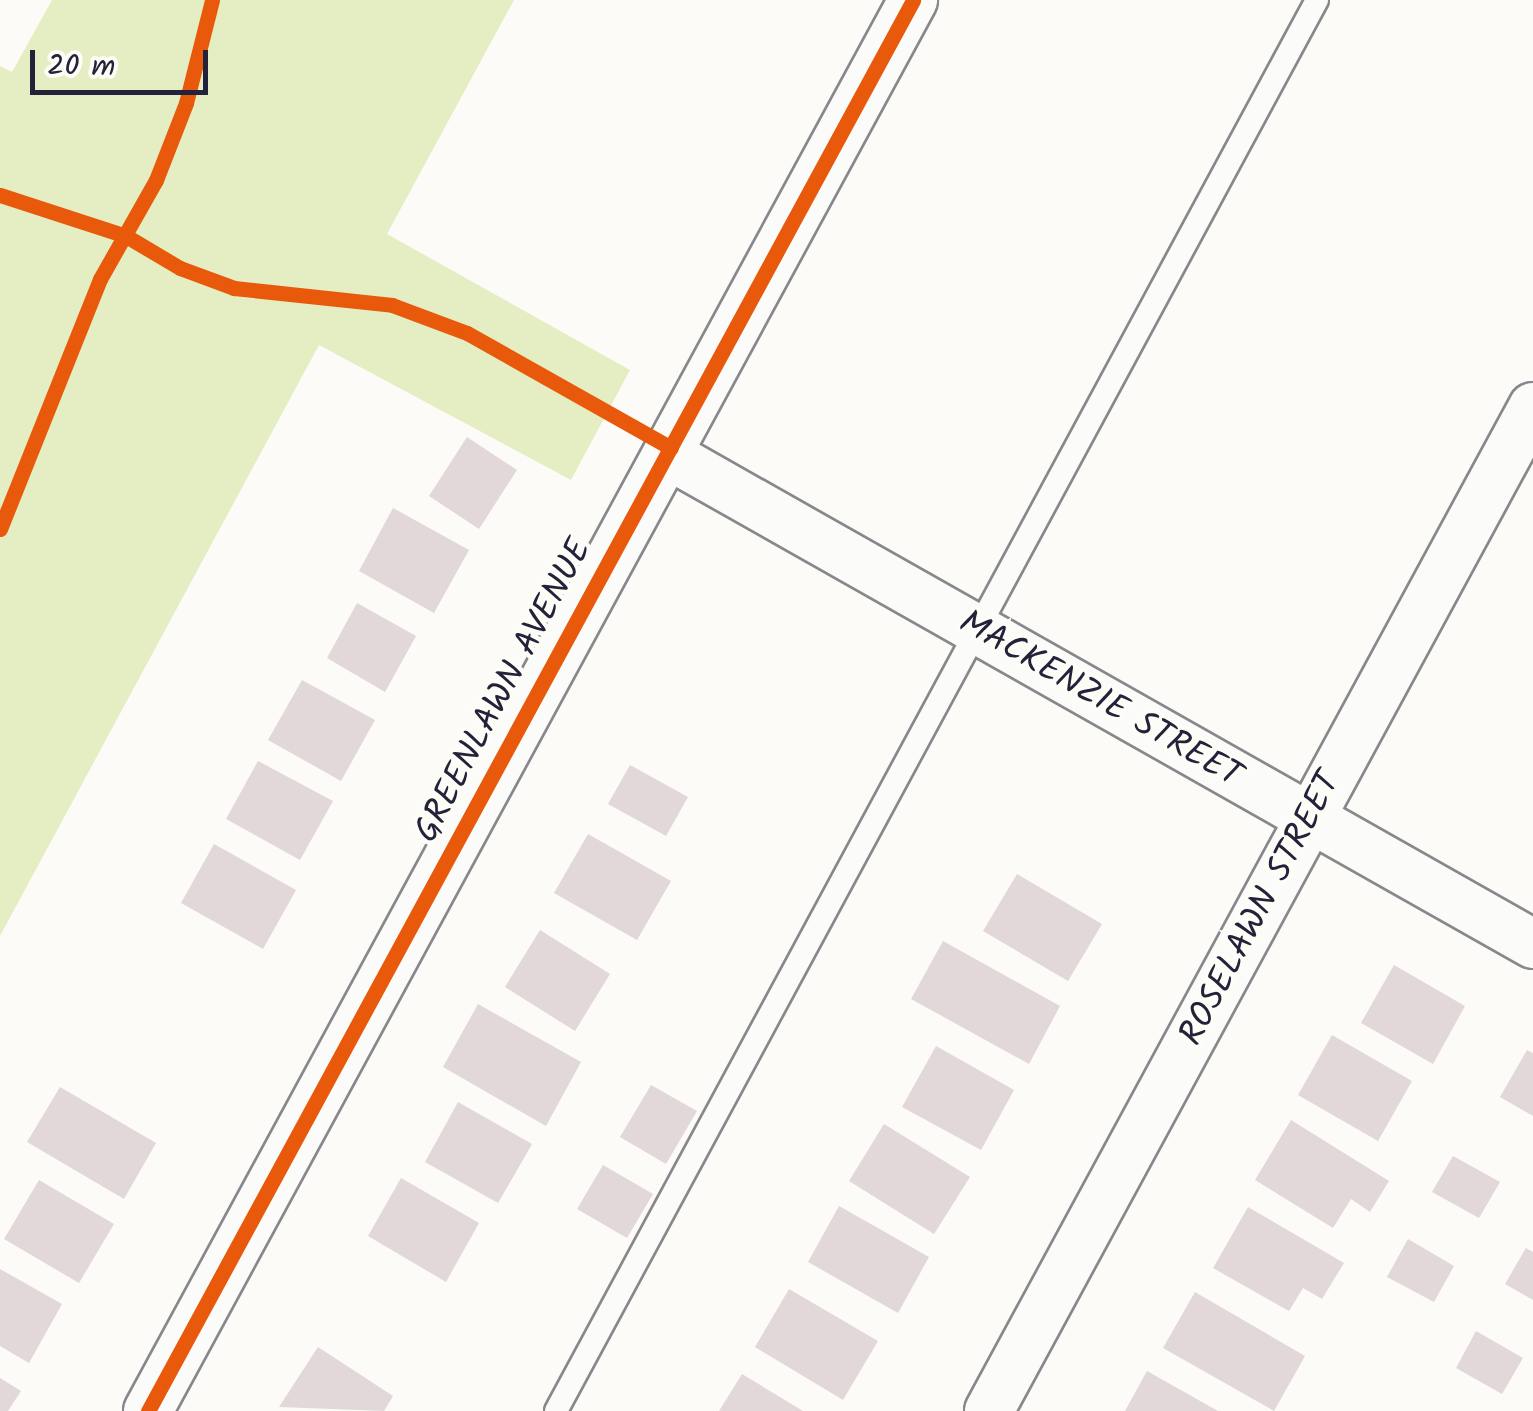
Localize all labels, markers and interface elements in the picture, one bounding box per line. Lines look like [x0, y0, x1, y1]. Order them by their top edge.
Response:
scale bar [35, 30, 212, 92]
text: 20 m [47, 43, 115, 91]
street label: GREENLAWN AVENUE [406, 532, 602, 850]
street label: MACKENZIE STREET [951, 602, 1249, 798]
street label: ROSELAWN STREET [1171, 765, 1351, 1053]

